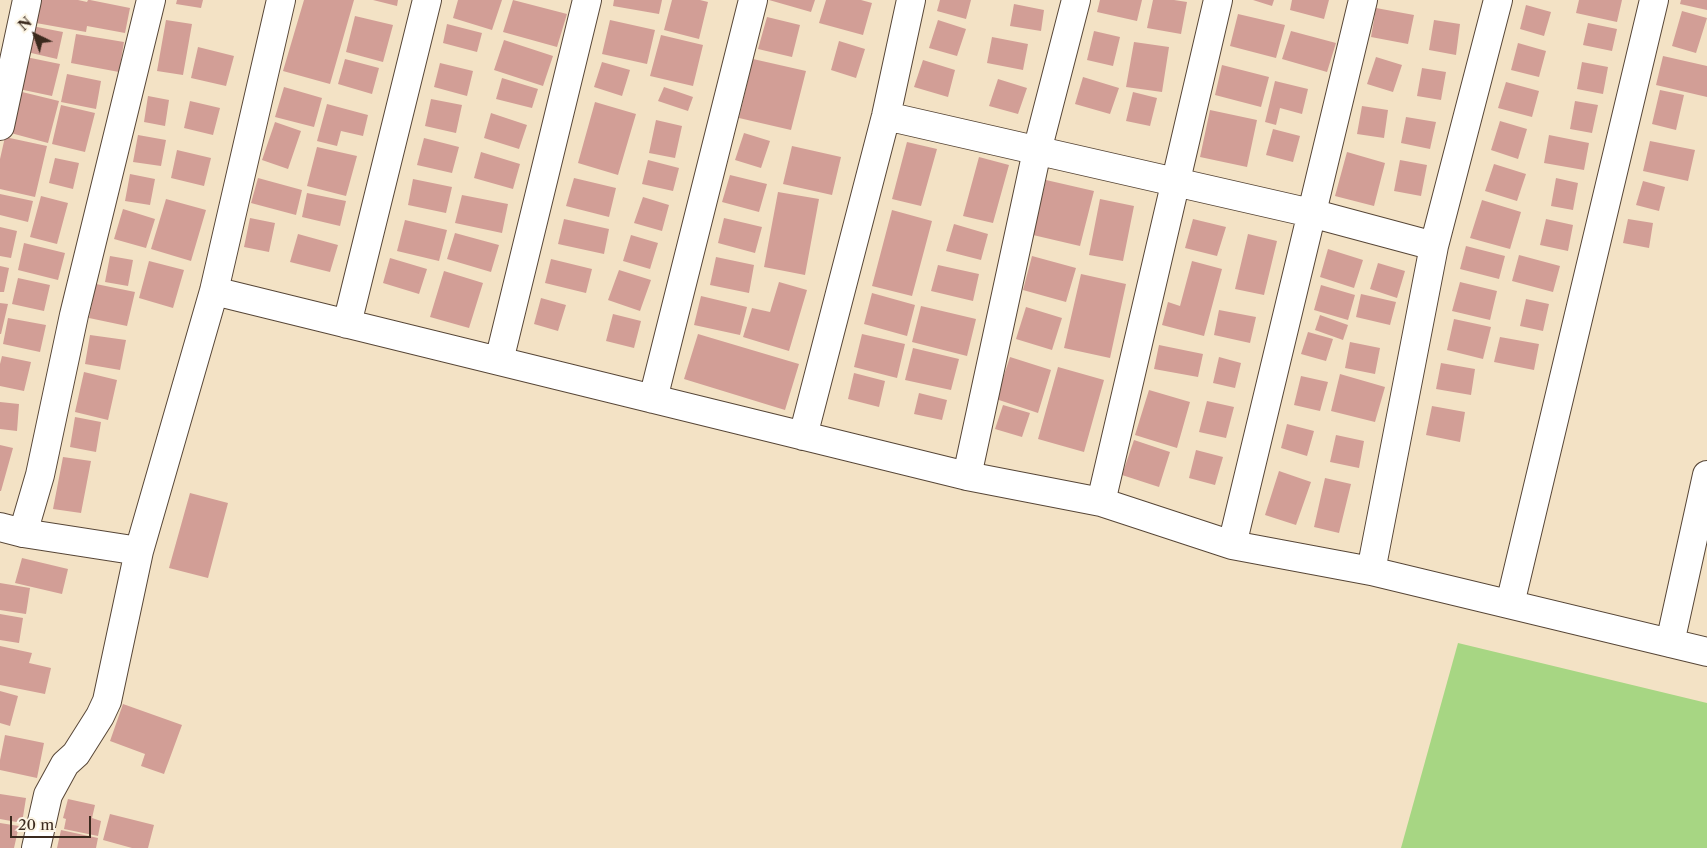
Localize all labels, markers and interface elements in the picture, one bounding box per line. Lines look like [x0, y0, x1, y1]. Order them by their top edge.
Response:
north arrow [10, 10, 60, 60]
text: N [14, 13, 36, 35]
scale bar [12, 806, 94, 838]
text: 20 m [18, 815, 54, 834]

